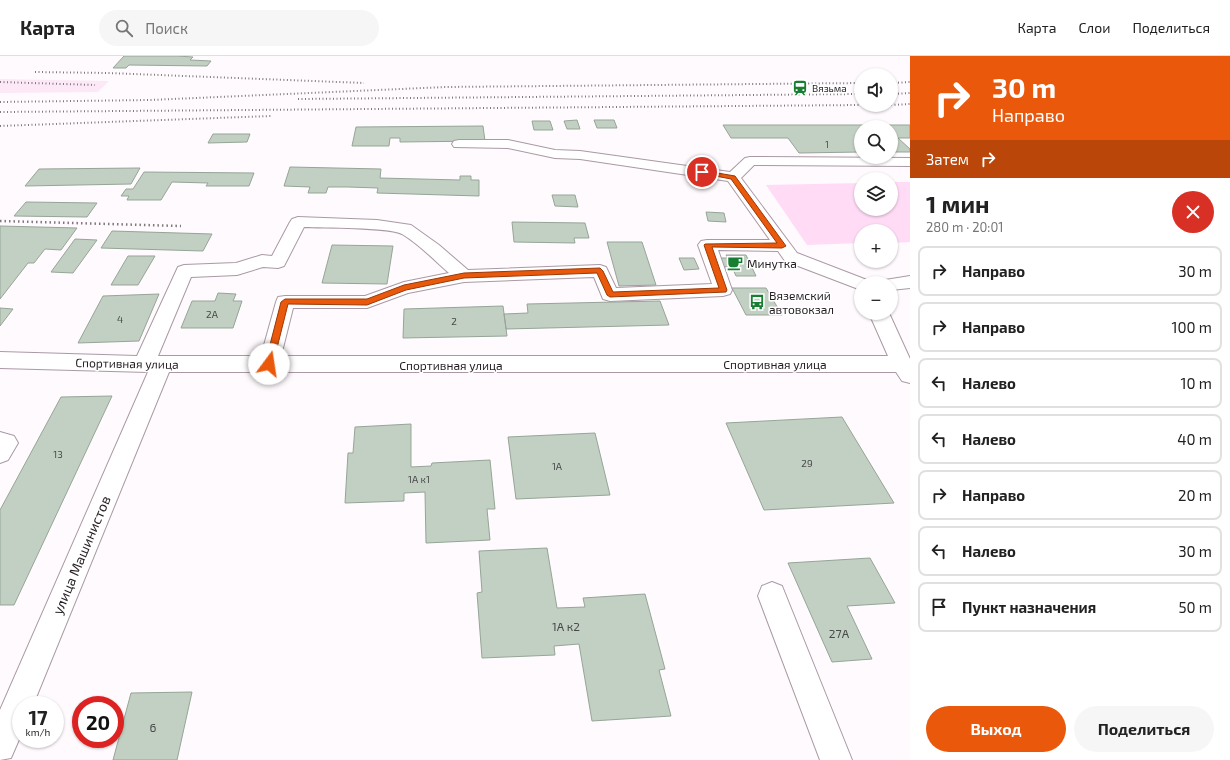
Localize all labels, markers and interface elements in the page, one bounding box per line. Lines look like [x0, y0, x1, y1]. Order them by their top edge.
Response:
search box [99, 10, 379, 46]
text: Карта [20, 16, 75, 39]
icon: search [113, 17, 135, 39]
text: Поиск [145, 19, 188, 37]
text: Карта [1017, 19, 1056, 36]
text: Слои [1078, 19, 1110, 36]
text: Поделиться [1132, 19, 1210, 36]
map controls [854, 68, 898, 320]
button: sound [854, 68, 898, 112]
text: 30 m [992, 70, 1056, 104]
icon: right [926, 72, 978, 124]
station icon: Вязьма [791, 79, 809, 97]
place label: Вязьма [812, 82, 847, 94]
text: Направо [992, 104, 1065, 126]
button: search [854, 120, 898, 164]
house number: 1 [825, 139, 829, 150]
icon: right [977, 148, 999, 170]
text: Затем [926, 150, 969, 168]
pin [685, 155, 719, 189]
icon: arrive [691, 161, 713, 183]
button: layers [854, 172, 898, 216]
text: 1 мин [926, 189, 990, 218]
button: close [1172, 191, 1214, 233]
text: 280 m · 20:01 [926, 219, 1003, 235]
button: + [854, 224, 898, 268]
cafe icon: Минутка [726, 254, 744, 272]
place label: Минутка [747, 256, 797, 271]
icon: right [928, 260, 950, 282]
text: Направо [962, 262, 1025, 280]
text: 30 m [1178, 262, 1212, 280]
button: − [854, 276, 898, 320]
place label: Вяземский автовокзал [769, 288, 834, 316]
bus stop icon: Вяземский автовокзал [748, 293, 766, 311]
house number: 2А [206, 308, 219, 320]
house number: 4 [117, 313, 123, 325]
house number: 2 [451, 315, 457, 327]
icon: right [928, 316, 950, 338]
text: Направо [962, 318, 1025, 336]
text: 100 m [1171, 318, 1212, 336]
position arrow [248, 343, 290, 385]
street label: Спортивная улица [75, 355, 179, 372]
street label: Спортивная улица [723, 357, 827, 372]
street label: Спортивная улица [399, 358, 503, 373]
icon: left [928, 372, 950, 394]
text: Налево [962, 374, 1016, 392]
text: 10 m [1180, 374, 1212, 392]
icon: left [928, 428, 950, 450]
text: Налево [962, 430, 1016, 448]
text: 40 m [1177, 430, 1212, 448]
house number: 13 [53, 448, 63, 460]
house number: 29 [801, 457, 813, 469]
house number: 1А [552, 460, 563, 472]
house number: 1А к1 [408, 473, 430, 485]
icon: right [928, 484, 950, 506]
text: Направо [962, 486, 1025, 504]
text: 20 m [1178, 486, 1212, 504]
street label: улица Машинистов [48, 493, 114, 617]
icon: left [928, 540, 950, 562]
text: Налево [962, 542, 1016, 560]
text: 30 m [1178, 542, 1212, 560]
icon: arrive [928, 596, 950, 618]
text: Пункт назначения [962, 598, 1096, 616]
text: 50 m [1178, 598, 1212, 616]
house number: 1А к2 [552, 619, 580, 633]
house number: 27А [829, 626, 850, 640]
speed limit sign: 20 [72, 696, 124, 748]
text: 17 [28, 705, 48, 729]
button: Выход [926, 706, 1066, 752]
button: Поделиться [1074, 706, 1214, 752]
house number: 6 [150, 720, 157, 734]
text: km/h [26, 726, 50, 738]

